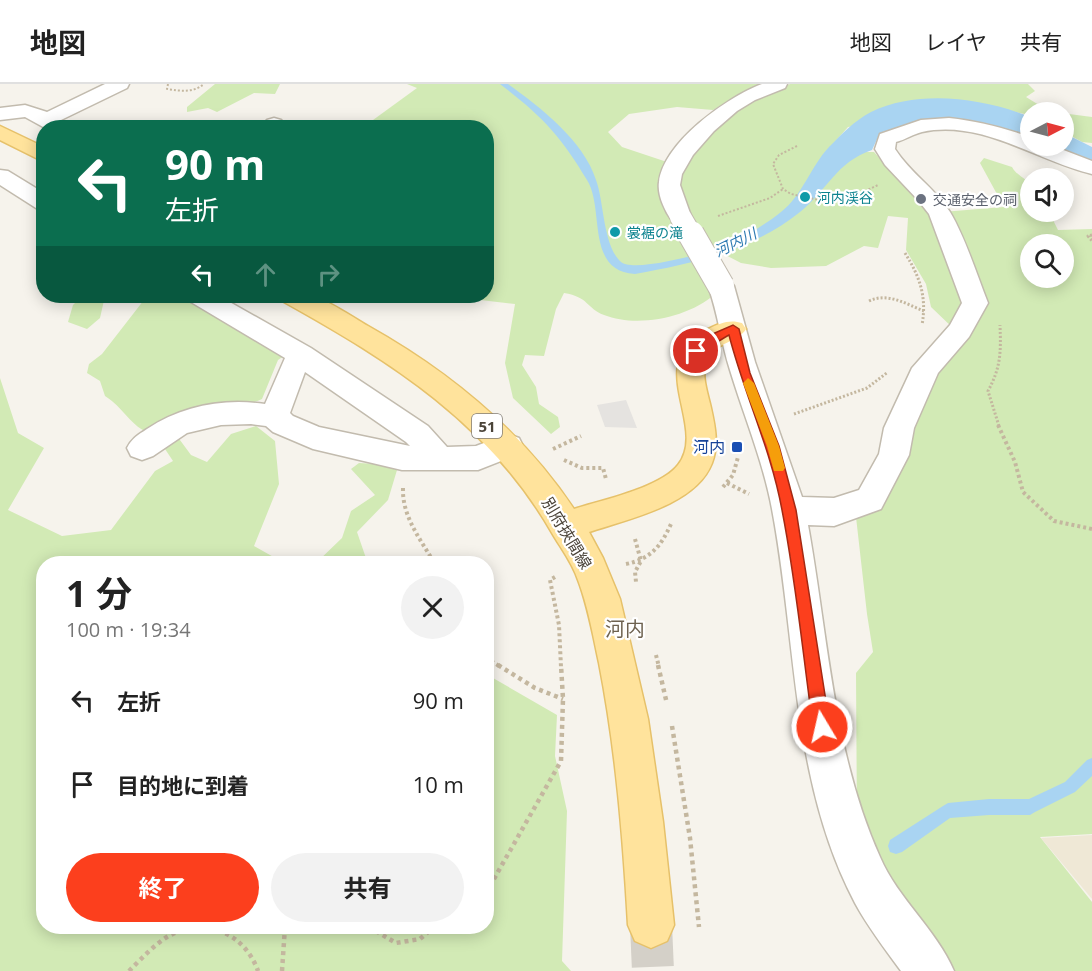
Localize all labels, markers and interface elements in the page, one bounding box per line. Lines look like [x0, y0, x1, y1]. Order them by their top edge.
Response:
text: 地図 [30, 23, 86, 61]
text: 地図 [850, 28, 892, 56]
text: レイヤ [925, 28, 987, 56]
text: 共有 [1020, 28, 1062, 56]
north arrow [1020, 102, 1074, 156]
map controls [1020, 102, 1074, 288]
text: 90 m [165, 135, 265, 192]
icon: left [66, 144, 144, 222]
button: sound [1020, 168, 1074, 222]
place label: 河内渓谷 [817, 188, 873, 207]
marker: 河内渓谷 [798, 190, 812, 204]
place label: 交通安全の祠 [933, 190, 1017, 209]
text: 左折 [165, 191, 219, 228]
marker: 交通安全の祠 [914, 192, 928, 206]
water label: 河内川 [710, 222, 761, 261]
place label: 裳裾の滝 [627, 223, 683, 242]
marker: 裳裾の滝 [608, 225, 622, 239]
button: search [1020, 234, 1074, 288]
icon: left [186, 258, 219, 291]
icon: ahead [249, 258, 282, 291]
icon: right [312, 258, 345, 291]
pin [670, 325, 721, 376]
icon: arrive [679, 334, 712, 367]
road number: 51 [472, 414, 502, 438]
place label: 河内 [693, 436, 725, 458]
marker: 河内 [730, 440, 744, 454]
street label: 別府挾間線 [537, 493, 597, 573]
text: 1 分 [66, 569, 132, 618]
button: close [401, 576, 464, 639]
district label: 河内 [605, 615, 645, 642]
text: 100 m · 19:34 [66, 616, 191, 643]
icon: left [66, 684, 99, 717]
text: 90 m [413, 685, 464, 715]
text: 左折 [117, 686, 161, 716]
position arrow [790, 695, 854, 759]
icon: arrive [66, 768, 99, 801]
text: 10 m [413, 769, 464, 799]
text: 目的地に到着 [117, 770, 249, 800]
button: 終了 [66, 853, 259, 922]
button: 共有 [271, 853, 464, 922]

